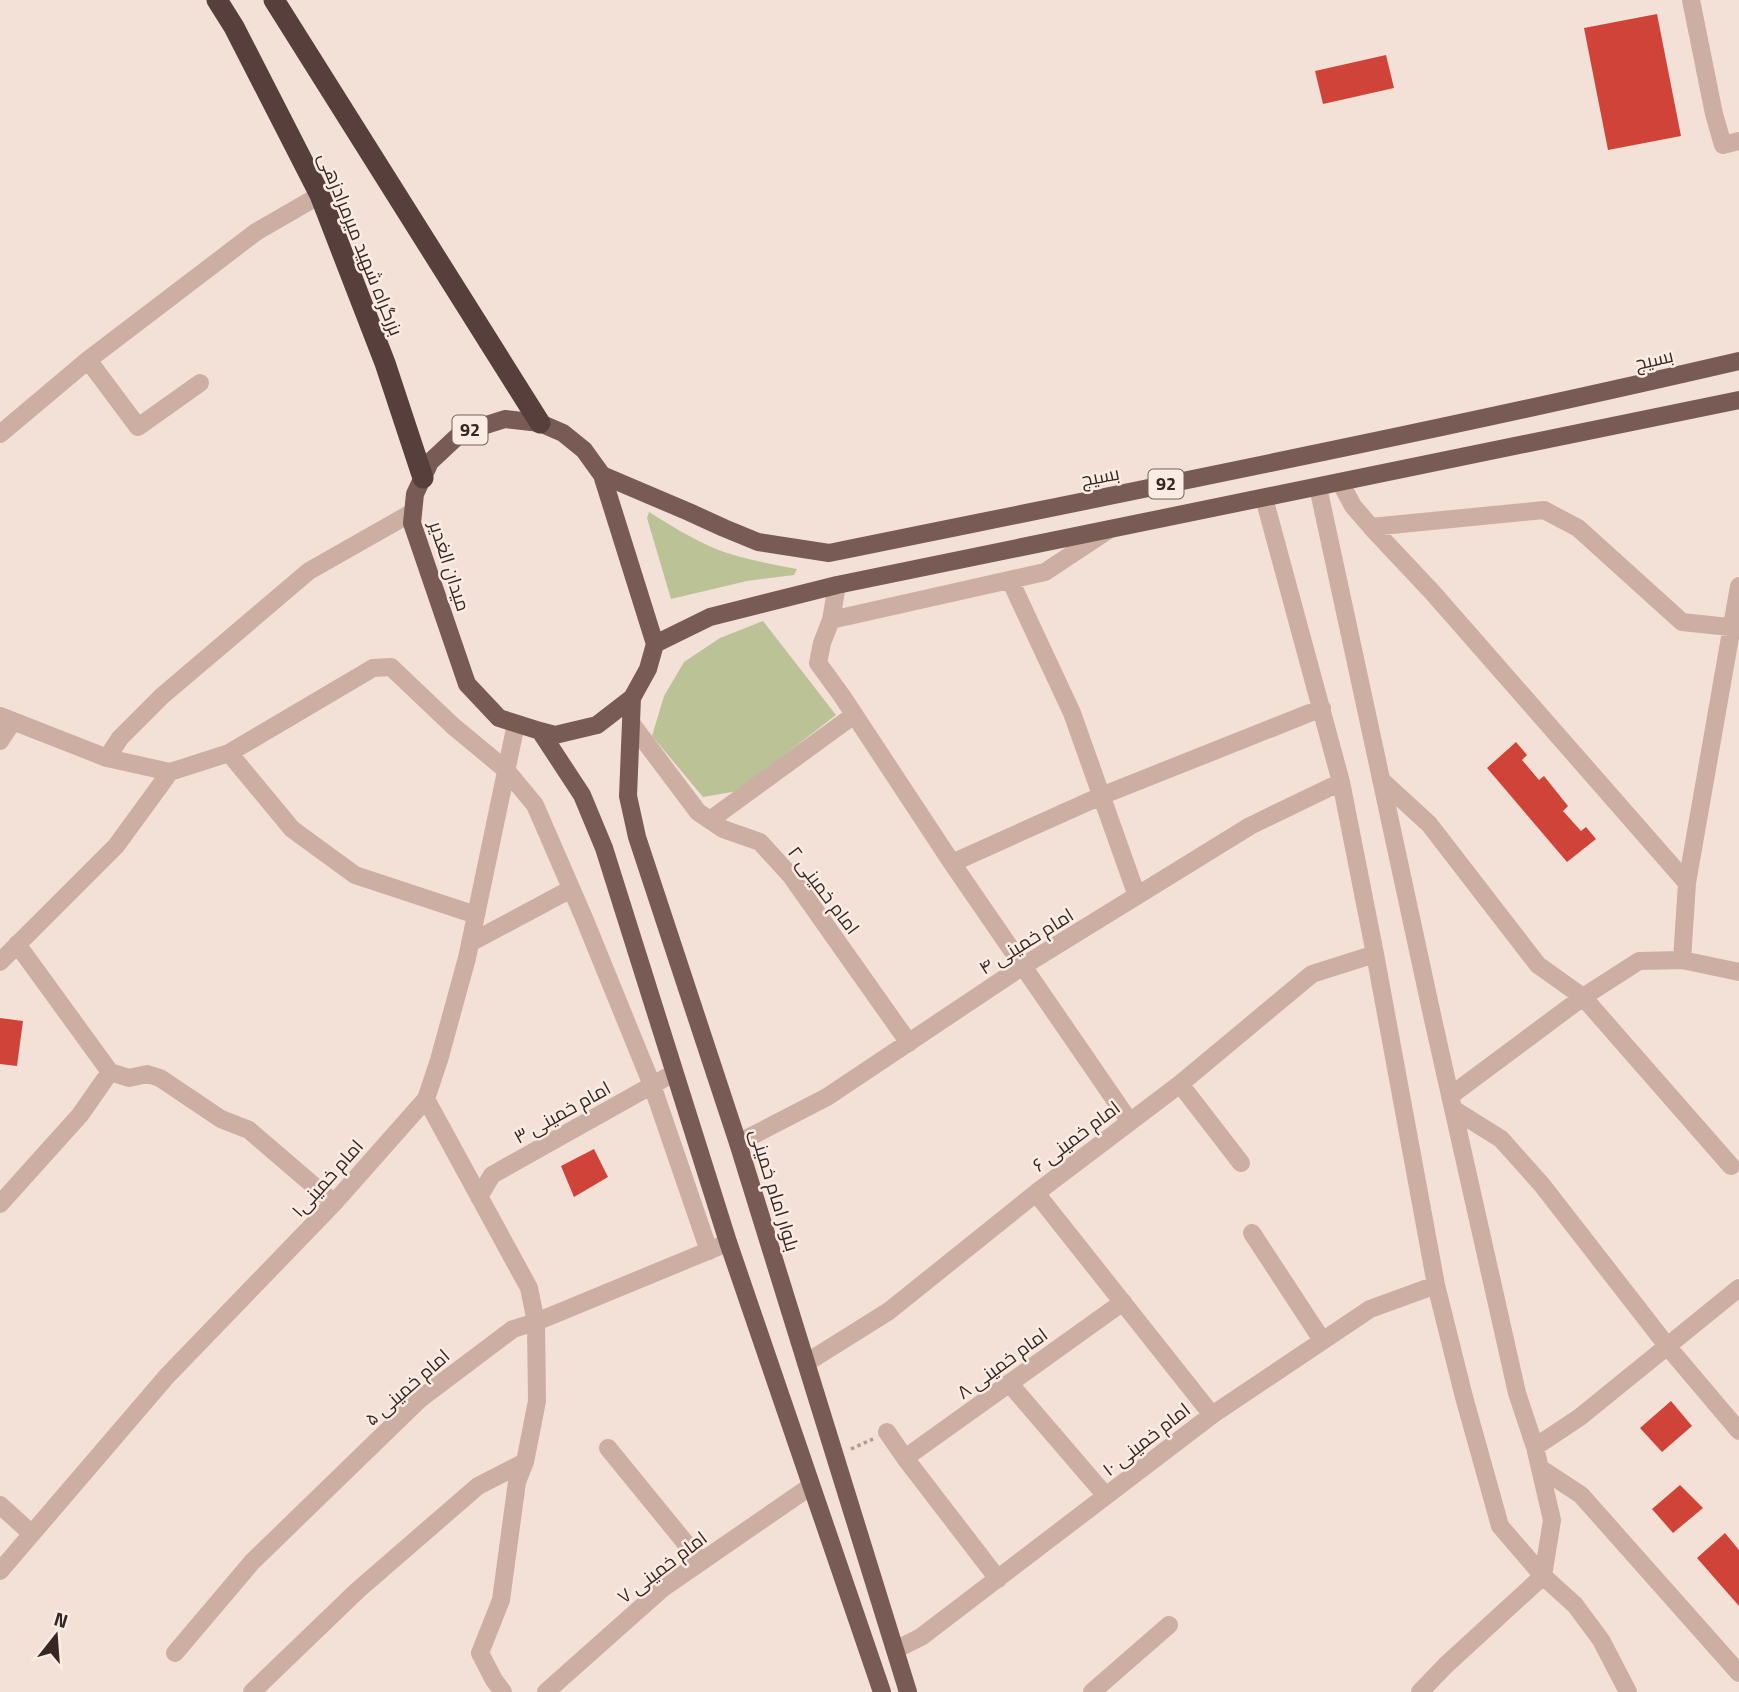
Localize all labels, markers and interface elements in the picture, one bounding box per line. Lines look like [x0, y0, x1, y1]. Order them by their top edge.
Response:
street label: بزرگراه شهید میرمرادزهی [311, 148, 412, 340]
street label: بسیج [1632, 340, 1676, 377]
road number: 92 [452, 416, 488, 444]
street label: بسیج [1078, 458, 1122, 493]
road number: 92 [1148, 470, 1184, 498]
street label: میدان الغدیر [422, 516, 479, 615]
street label: امام خمینی ۲ [781, 839, 867, 940]
street label: امام خمینی ۴ [973, 900, 1079, 981]
street label: امام خمینی ۳ [508, 1073, 616, 1150]
street label: امام خمینی ۶ [1026, 1093, 1126, 1178]
street label: بلوار امام خمینی [743, 1125, 808, 1255]
street label: امام خمینی۱ [284, 1132, 370, 1223]
street label: امام خمینی ۸ [950, 1320, 1053, 1406]
street label: امام خمینی ۵ [358, 1341, 456, 1432]
street label: امام خمینی ۱۰ [1095, 1395, 1196, 1482]
street label: امام خمینی ۷ [610, 1523, 713, 1610]
north arrow [21, 1601, 91, 1671]
text: N [51, 1603, 72, 1635]

